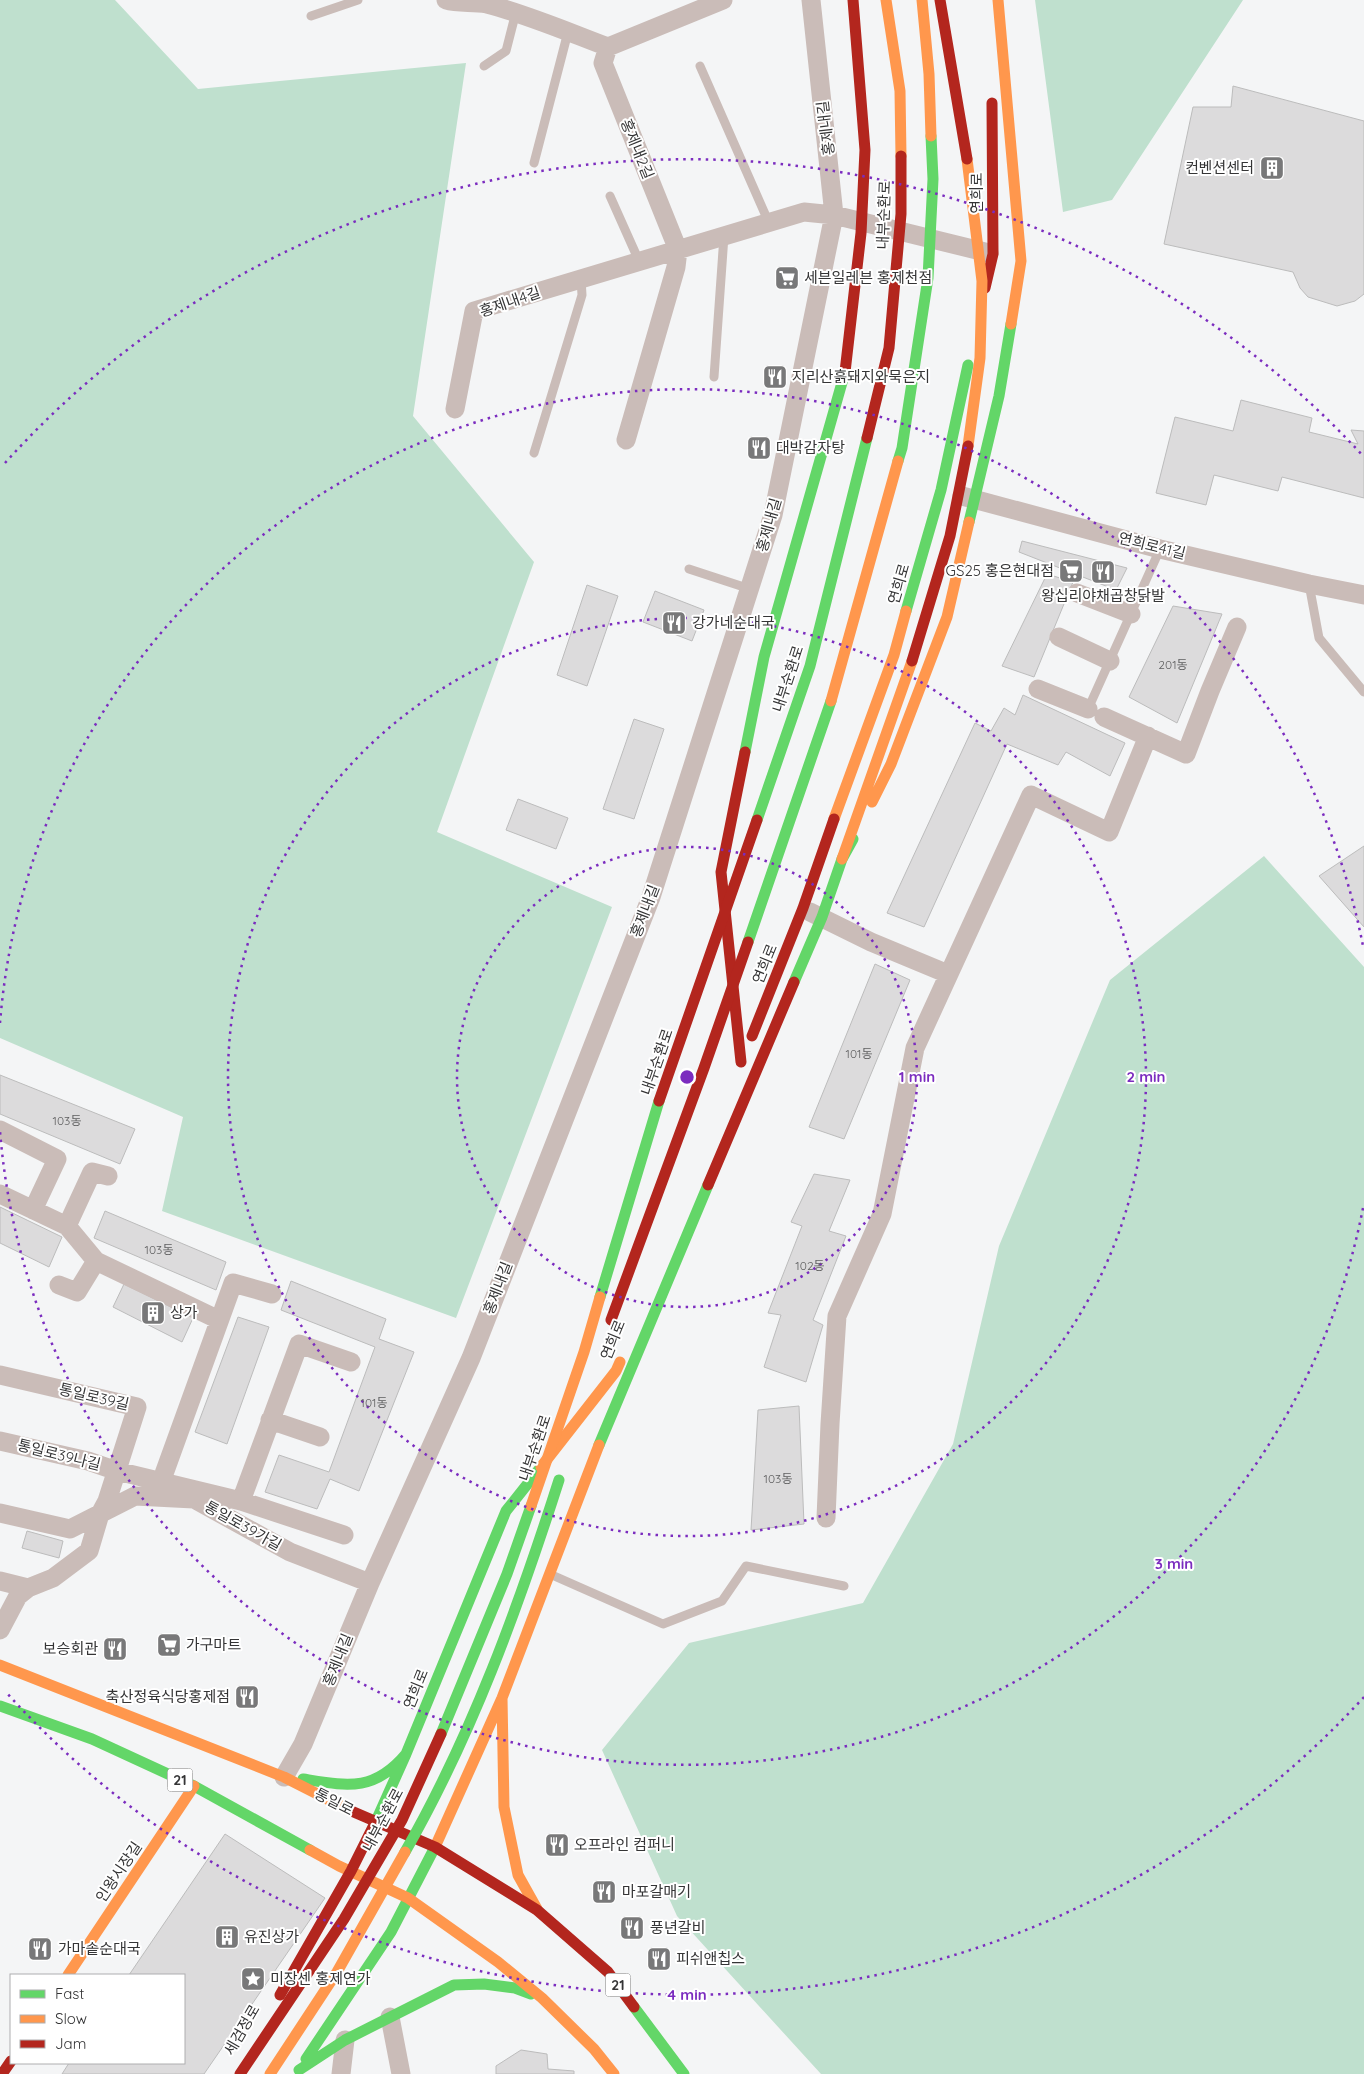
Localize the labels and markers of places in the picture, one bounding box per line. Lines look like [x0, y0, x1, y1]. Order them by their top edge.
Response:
building icon: 컨벤션센터 [1259, 155, 1285, 181]
place label: 컨벤션센터 [1185, 158, 1254, 177]
supermarket icon: 세븐일레븐 홍제천점 [774, 265, 800, 291]
place label: 세븐일레븐 홍제천점 [804, 268, 932, 287]
restaurant icon: 지리산흙돼지와묵은지 [762, 364, 788, 390]
place label: 지리산흙돼지와묵은지 [792, 367, 930, 386]
restaurant icon: 대박감자탕 [746, 435, 772, 461]
place label: 대박감자탕 [776, 438, 845, 457]
supermarket icon: GS25 홍은현대점 [1058, 558, 1084, 584]
restaurant icon: 왕십리야채곱창닭발 [1090, 559, 1116, 585]
place label: GS25 홍은현대점 [946, 561, 1054, 580]
place label: 왕십리야채곱창닭발 [1041, 586, 1165, 605]
restaurant icon: 강가네순대국 [661, 610, 687, 636]
place label: 강가네순대국 [692, 613, 775, 632]
centre of rings [678, 1068, 696, 1086]
building icon: 상가 [140, 1300, 166, 1326]
place label: 상가 [170, 1303, 198, 1322]
supermarket icon: 가구마트 [156, 1632, 182, 1658]
place label: 가구마트 [186, 1635, 241, 1654]
restaurant icon: 보승회관 [102, 1636, 128, 1662]
place label: 보승회관 [43, 1639, 98, 1658]
restaurant icon: 축산정육식당홍제점 [234, 1684, 260, 1710]
place label: 축산정육식당홍제점 [106, 1687, 230, 1706]
restaurant icon: 오프라인 컴퍼니 [544, 1832, 570, 1858]
place label: 오프라인 컴퍼니 [574, 1835, 675, 1854]
restaurant icon: 마포갈매기 [591, 1879, 617, 1905]
place label: 마포갈매기 [622, 1882, 691, 1901]
restaurant icon: 풍년갈비 [619, 1915, 645, 1941]
place label: 풍년갈비 [650, 1918, 705, 1937]
building icon: 유진상가 [214, 1924, 240, 1950]
place label: 유진상가 [244, 1927, 299, 1946]
restaurant icon: 가마솥순대국 [27, 1936, 53, 1962]
place label: 가마솥순대국 [58, 1939, 141, 1958]
restaurant icon: 피쉬앤칩스 [646, 1946, 672, 1972]
place label: 피쉬앤칩스 [676, 1949, 745, 1968]
place icon: 미장센 홍제연가 [240, 1966, 266, 1992]
place label: 미장센 홍제연가 [270, 1969, 371, 1988]

